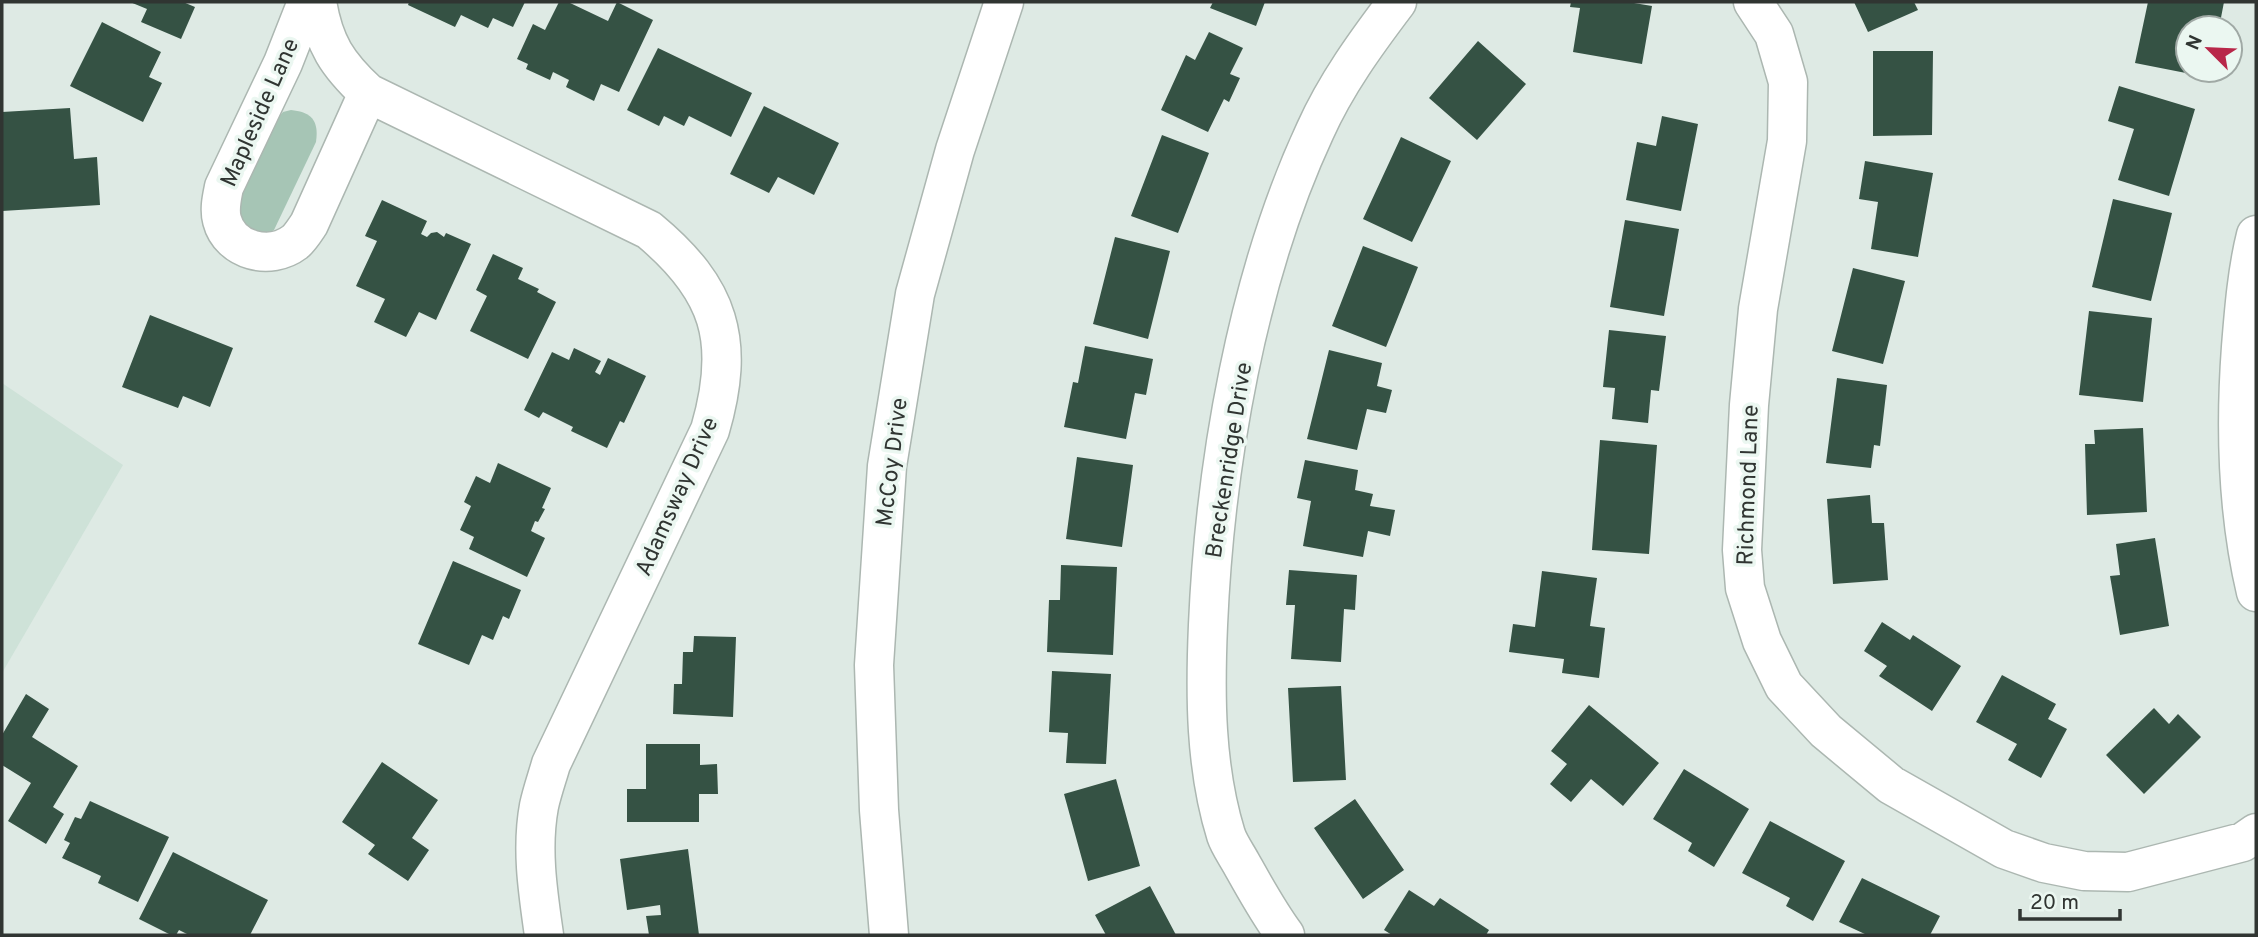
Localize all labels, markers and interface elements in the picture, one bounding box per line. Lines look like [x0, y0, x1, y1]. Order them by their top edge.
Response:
north arrow [2174, 14, 2244, 84]
text: N [2182, 32, 2209, 54]
street label: Mapleside Lane [216, 34, 307, 192]
street label: Breckenridge Drive [1201, 360, 1260, 560]
street label: McCoy Drive [871, 396, 916, 528]
street label: Richmond Lane [1732, 404, 1767, 566]
street label: Adamsway Drive [630, 413, 726, 581]
scale bar [2020, 878, 2120, 922]
text: 20 m [2030, 890, 2079, 917]

